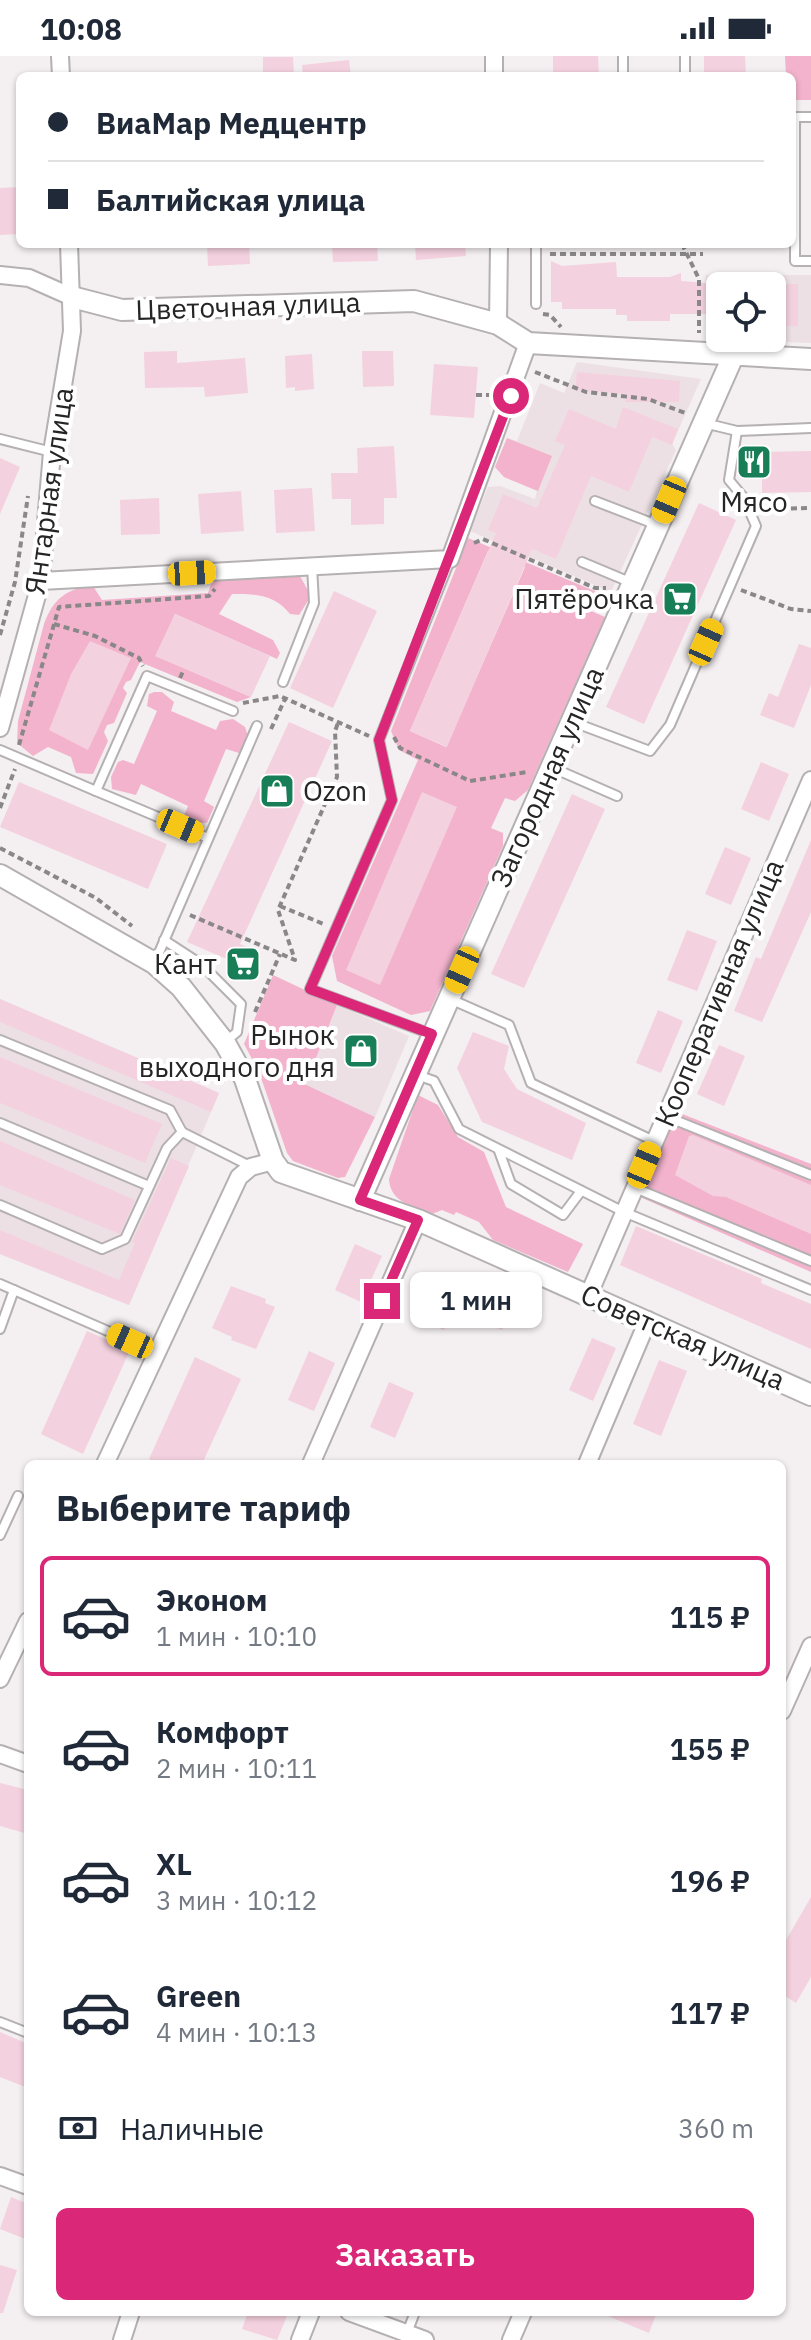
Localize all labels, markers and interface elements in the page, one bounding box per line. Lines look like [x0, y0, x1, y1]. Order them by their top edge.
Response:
text: 10:08 [40, 9, 122, 48]
text: ВиаМар Медцентр [96, 103, 367, 142]
text: Балтийская улица [96, 180, 365, 219]
map controls [706, 272, 786, 352]
button: locate [706, 272, 786, 352]
street label: Цветочная улица [135, 283, 361, 328]
route start [493, 378, 529, 414]
street label: Янтарная улица [16, 385, 81, 597]
restaurant icon: Мясо [735, 443, 773, 481]
car [649, 473, 689, 527]
place label: Мясо [720, 483, 788, 520]
car [167, 560, 217, 586]
place label: Пятёрочка [514, 580, 654, 617]
supermarket icon: Пятёрочка [661, 580, 699, 618]
car [685, 615, 727, 669]
street label: Загородная улица [481, 661, 612, 893]
shop icon: Ozon [258, 772, 296, 810]
place label: Ozon [303, 772, 367, 809]
car [153, 806, 207, 846]
street label: Кооперативная улица [645, 853, 792, 1132]
car [441, 943, 483, 997]
place label: Кант [154, 945, 217, 982]
supermarket icon: Кант [224, 945, 262, 983]
place label: Рынок выходного дня [139, 1016, 335, 1085]
shop icon: Рынок выходного дня [342, 1032, 380, 1070]
car [624, 1138, 664, 1192]
callout: 1 мин [410, 1273, 542, 1329]
street label: Советская улица [575, 1275, 791, 1398]
route end [364, 1283, 400, 1319]
text: 1 мин [440, 1283, 512, 1317]
car [103, 1320, 157, 1362]
text: Выберите тариф [56, 1484, 351, 1531]
icon: car [60, 1580, 132, 1652]
text: Эконом [156, 1580, 267, 1619]
text: 115 ₽ [669, 1597, 750, 1636]
text: 1 мин · 10:10 [156, 1619, 317, 1653]
icon: car [60, 1712, 132, 1784]
text: Комфорт [156, 1712, 289, 1751]
text: 155 ₽ [669, 1729, 750, 1768]
text: 2 мин · 10:11 [156, 1751, 317, 1785]
icon: car [60, 1844, 132, 1916]
text: XL [156, 1844, 192, 1883]
text: 196 ₽ [669, 1861, 750, 1900]
text: 3 мин · 10:12 [156, 1883, 317, 1917]
icon: car [60, 1976, 132, 2048]
text: Green [156, 1976, 241, 2015]
text: 117 ₽ [669, 1993, 750, 2032]
text: 4 мин · 10:13 [156, 2015, 317, 2049]
icon: cash [56, 2106, 100, 2150]
text: Наличные [120, 2109, 264, 2148]
text: 360 m [678, 2111, 754, 2145]
button: Заказать [56, 2208, 754, 2300]

